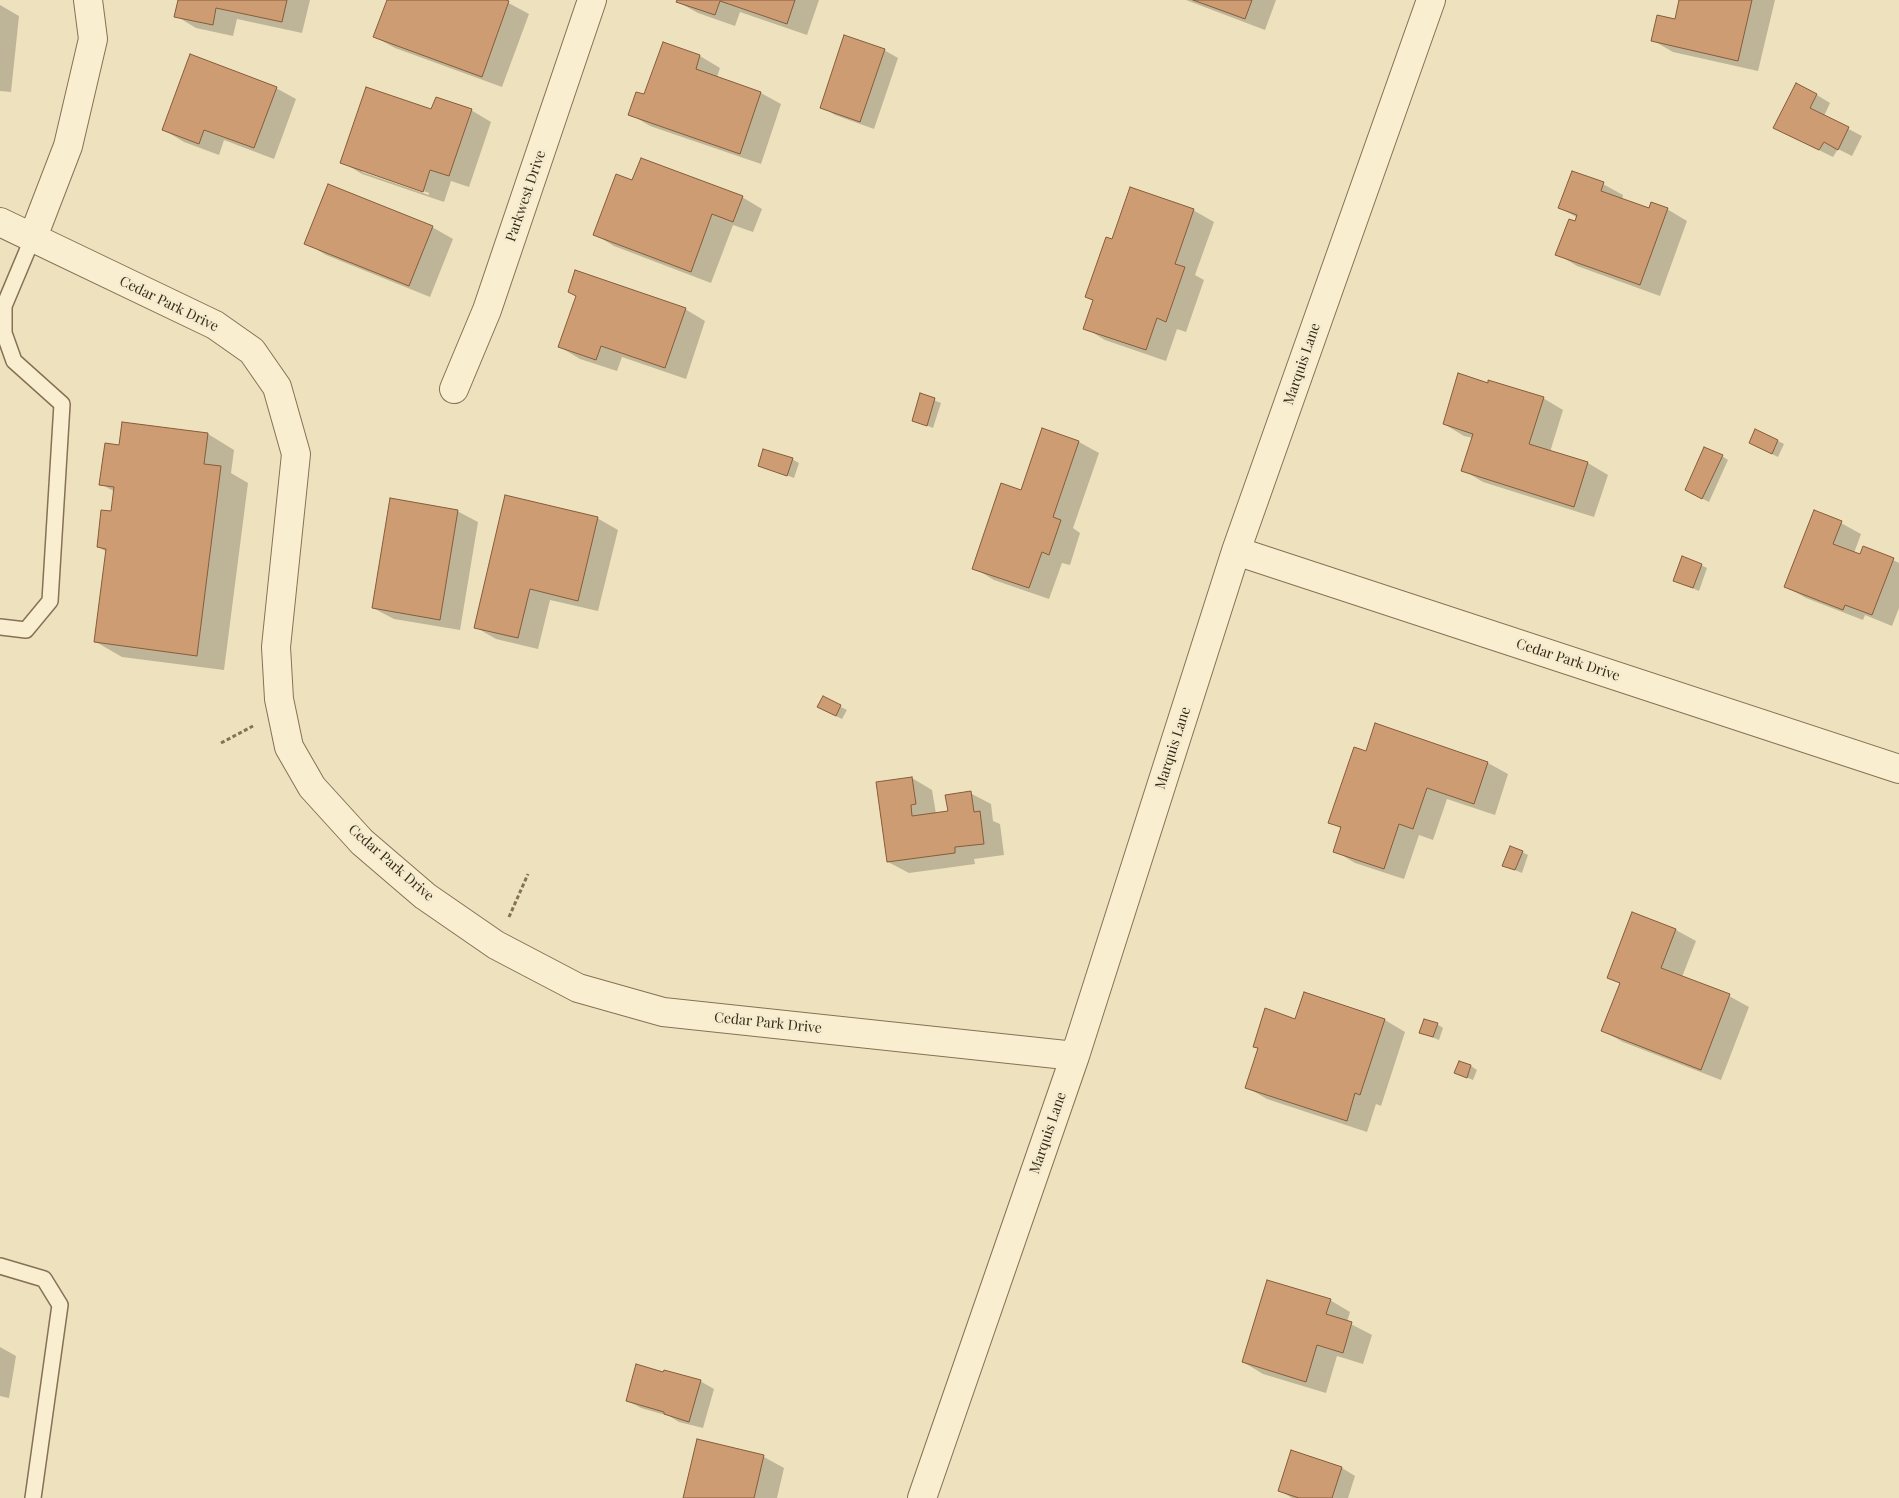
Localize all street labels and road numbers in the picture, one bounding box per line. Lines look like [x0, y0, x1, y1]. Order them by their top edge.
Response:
street label: Parkwest Drive [503, 148, 549, 244]
street label: Cedar Park Drive [117, 273, 221, 335]
street label: Marquis Lane [1280, 321, 1324, 407]
street label: Cedar Park Drive [1514, 635, 1622, 685]
street label: Marquis Lane [1152, 705, 1194, 791]
street label: Cedar Park Drive [345, 821, 437, 905]
street label: Cedar Park Drive [713, 1009, 823, 1037]
street label: Marquis Lane [1026, 1090, 1070, 1176]

